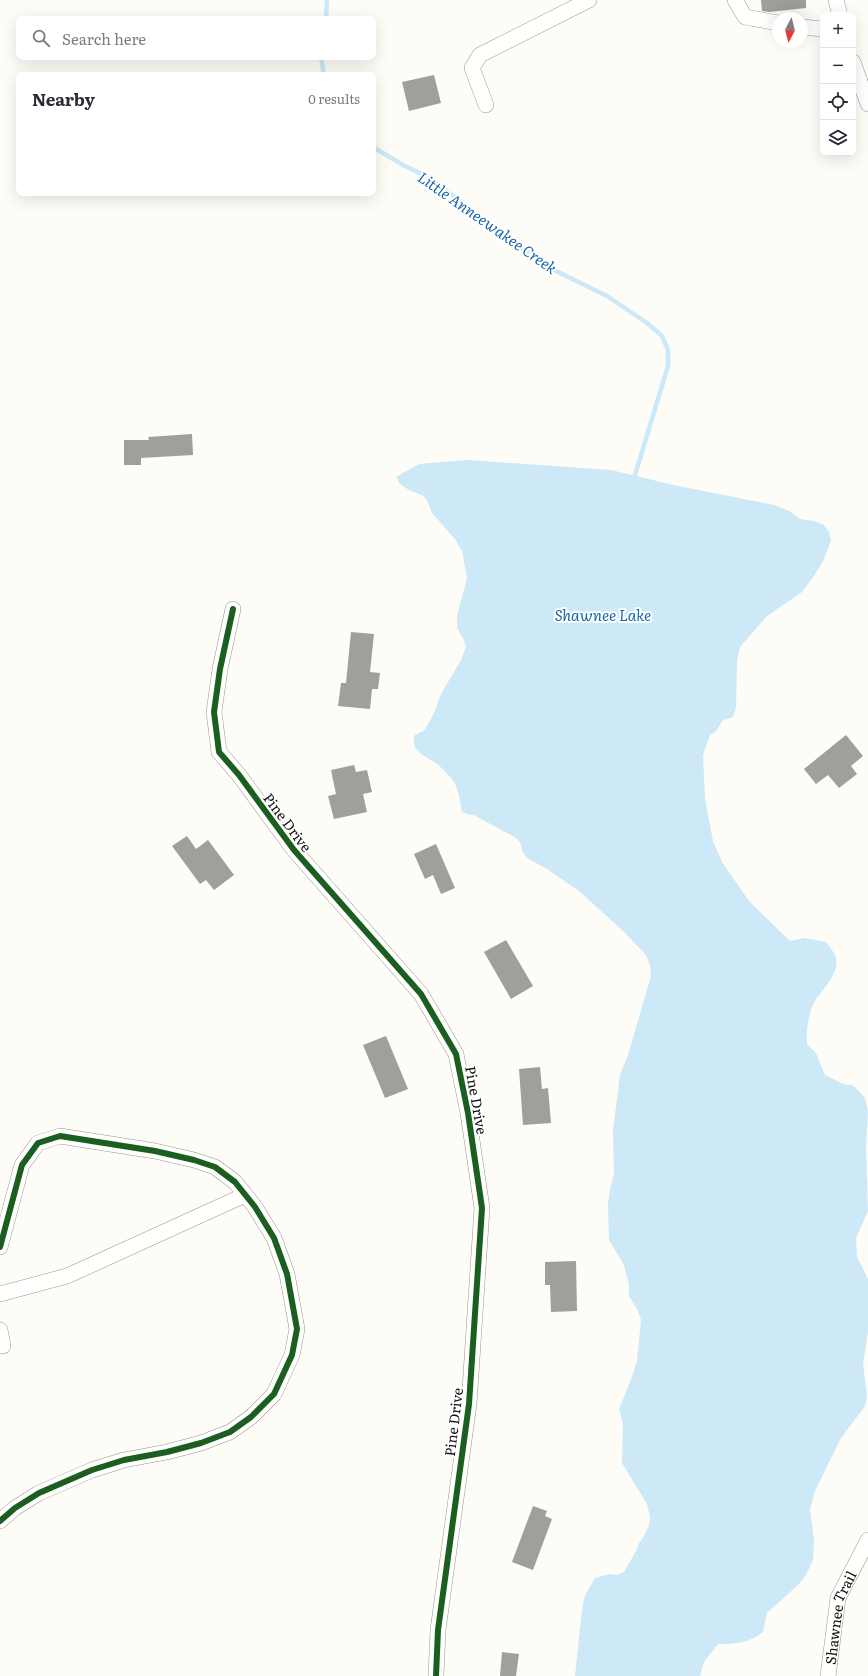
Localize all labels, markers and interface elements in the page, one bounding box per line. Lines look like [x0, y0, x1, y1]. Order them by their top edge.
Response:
north arrow [772, 12, 808, 48]
map controls [820, 12, 856, 156]
button: + [820, 12, 856, 48]
search box [16, 16, 376, 60]
icon: search [30, 27, 52, 49]
text: Search here [62, 27, 146, 50]
button: − [820, 48, 856, 84]
button: locate [820, 84, 856, 120]
text: Nearby [32, 86, 95, 111]
text: 0 results [308, 89, 360, 108]
button: layers [820, 120, 856, 156]
water label: Little Anneewakee Creek [414, 165, 563, 279]
water label: Shawnee Lake [555, 603, 651, 626]
street label: Pine Drive [259, 788, 317, 856]
street label: Pine Drive [461, 1064, 493, 1136]
street label: Pine Drive [439, 1386, 467, 1458]
street label: Shawnee Trail [820, 1567, 861, 1666]

